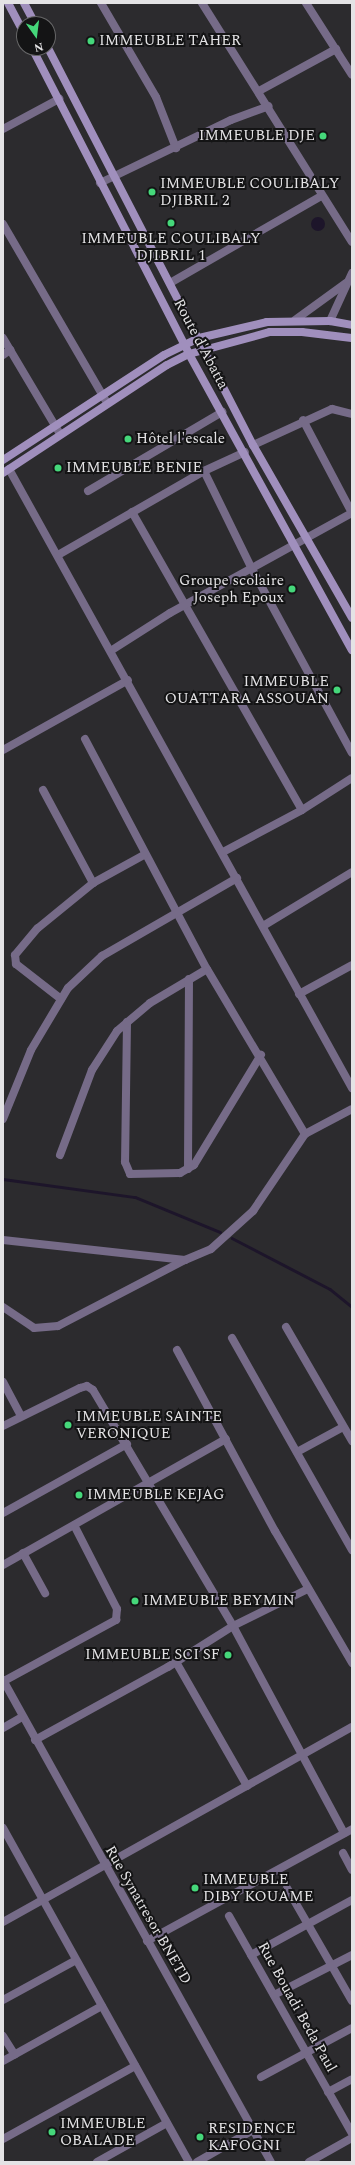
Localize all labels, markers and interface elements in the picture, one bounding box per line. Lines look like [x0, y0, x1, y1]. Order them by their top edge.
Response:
north arrow [16, 16, 56, 56]
place label: IMMEUBLE TAHER [99, 32, 241, 50]
marker: IMMEUBLE TAHER [86, 36, 96, 46]
text: N [32, 38, 45, 56]
place label: IMMEUBLE DJE [199, 127, 315, 145]
marker: IMMEUBLE DJE [318, 131, 328, 141]
place label: IMMEUBLE COULIBALY DJIBRIL 2 [160, 174, 339, 209]
marker: IMMEUBLE COULIBALY DJIBRIL 2 [147, 187, 157, 197]
marker: IMMEUBLE COULIBALY DJIBRIL 1 [166, 218, 176, 228]
place label: IMMEUBLE COULIBALY DJIBRIL 1 [81, 229, 261, 264]
street label: Route d'Abatta [170, 296, 232, 392]
place label: Hôtel l'escale [136, 430, 225, 448]
marker: Hôtel l'escale [123, 434, 133, 444]
place label: IMMEUBLE BENIE [66, 459, 202, 477]
marker: IMMEUBLE BENIE [53, 463, 63, 473]
place label: Groupe scolaire Joseph Epoux [179, 571, 284, 606]
marker: Groupe scolaire Joseph Epoux [287, 584, 297, 594]
place label: IMMEUBLE OUATTARA ASSOUAN [165, 672, 329, 707]
marker: IMMEUBLE OUATTARA ASSOUAN [332, 685, 342, 695]
place label: IMMEUBLE SAINTE VERONIQUE [76, 1407, 222, 1442]
marker: IMMEUBLE SAINTE VERONIQUE [63, 1420, 73, 1430]
place label: IMMEUBLE KEJAG [87, 1486, 224, 1504]
marker: IMMEUBLE KEJAG [74, 1490, 84, 1500]
place label: IMMEUBLE BEYMIN [143, 1592, 295, 1610]
marker: IMMEUBLE BEYMIN [130, 1596, 140, 1606]
place label: IMMEUBLE SCI SF [85, 1646, 220, 1664]
marker: IMMEUBLE SCI SF [223, 1650, 233, 1660]
street label: Rue Synatresor BNETD [101, 1843, 195, 1987]
place label: IMMEUBLE DIBY KOUAME [203, 1870, 314, 1905]
marker: IMMEUBLE DIBY KOUAME [190, 1883, 200, 1893]
street label: Rue Bouadi Beda Paul [254, 1939, 340, 2075]
place label: IMMEUBLE OBALADE [60, 2114, 146, 2149]
place label: RESIDENCE KAFOGNI [208, 2119, 296, 2154]
marker: IMMEUBLE OBALADE [47, 2127, 57, 2137]
marker: RESIDENCE KAFOGNI [195, 2132, 205, 2142]

